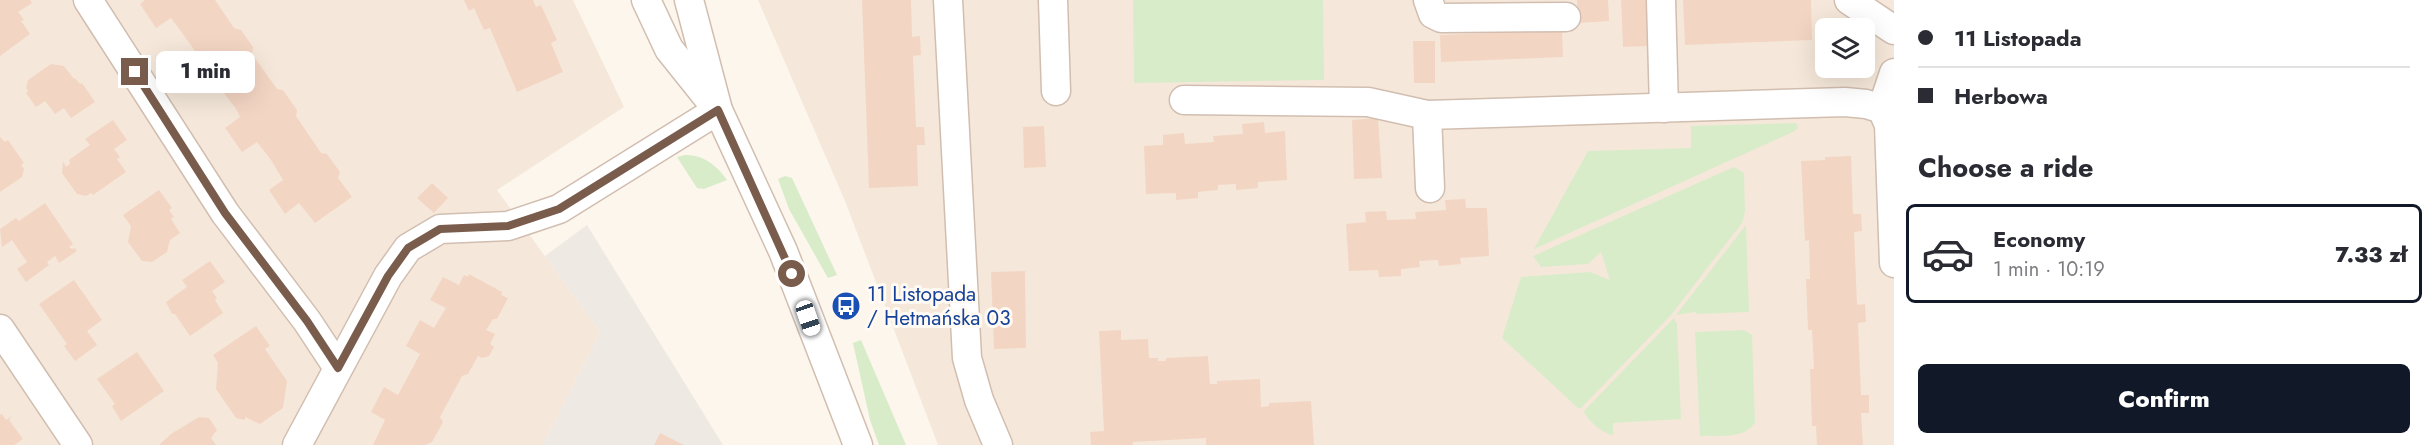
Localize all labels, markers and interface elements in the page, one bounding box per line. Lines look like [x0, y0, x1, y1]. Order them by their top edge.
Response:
map controls [1815, 18, 1875, 78]
button: layers [1815, 18, 1875, 78]
text: 11 Listopada [1954, 22, 2082, 54]
callout: 1 min [156, 51, 255, 93]
text: 1 min [180, 57, 231, 86]
route end [121, 58, 148, 85]
text: Herbowa [1954, 80, 2048, 112]
text: Choose a ride [1918, 148, 2093, 187]
text: Economy [1993, 223, 2085, 255]
icon: car [1921, 227, 1975, 281]
text: 7.33 zł [2335, 238, 2407, 270]
text: 1 min · 10:19 [1993, 255, 2105, 284]
route start [778, 260, 805, 287]
place label: 11 Listopada / Hetmańska 03 [867, 279, 1011, 333]
bus stop icon: 11 Listopada / Hetmańska 03 [830, 290, 862, 322]
car [794, 298, 822, 338]
button: Confirm [1918, 364, 2410, 433]

